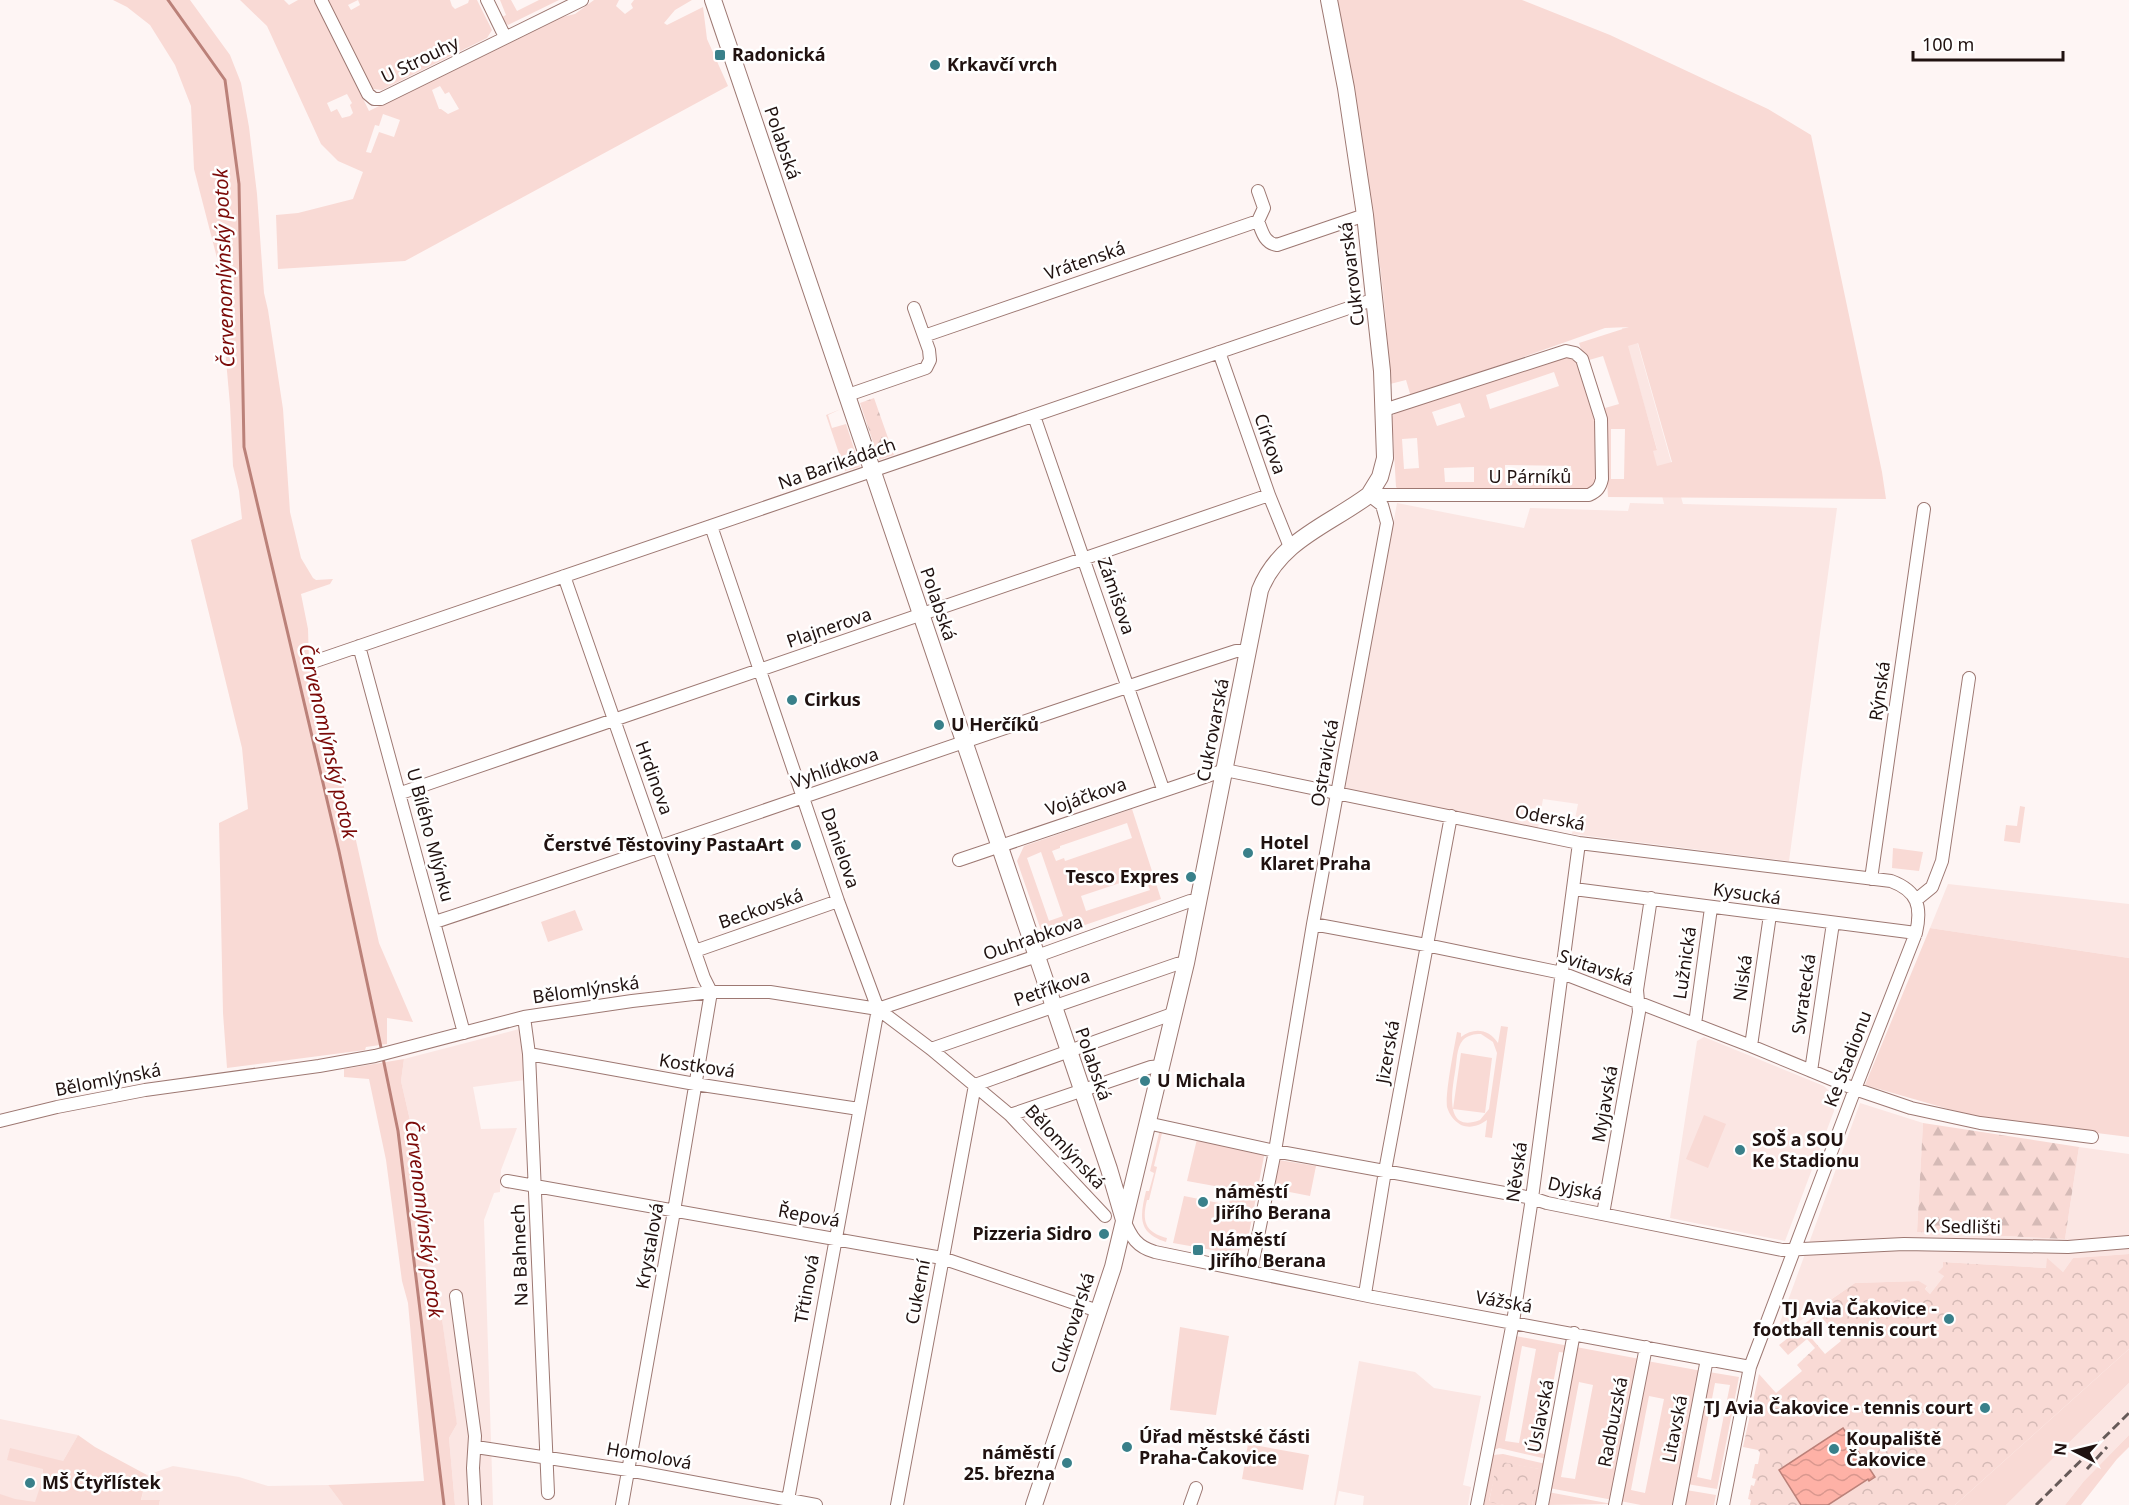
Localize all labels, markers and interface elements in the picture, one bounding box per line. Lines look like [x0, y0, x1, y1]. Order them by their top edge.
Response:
scale bar [1913, 24, 2063, 62]
street label: U Strouhy [377, 30, 463, 88]
text: 100 m [1922, 32, 1974, 56]
place label: Radonická [732, 42, 826, 66]
marker: Radonická [713, 48, 727, 62]
place label: Krkavčí vrch [947, 52, 1058, 76]
marker: Krkavčí vrch [928, 58, 942, 72]
street label: Polabská [759, 103, 807, 182]
water label: Červenomlýnský potok [206, 167, 240, 368]
street label: Cukrovarská [1333, 221, 1369, 328]
street label: Vrátenská [1041, 235, 1128, 285]
street label: Církova [1249, 410, 1293, 477]
street label: Na Barikádách [775, 432, 899, 494]
street label: U Párníků [1489, 464, 1571, 488]
street label: Zámišova [1093, 554, 1141, 638]
street label: Polabská [915, 564, 963, 643]
street label: Plajnerova [783, 601, 874, 653]
water label: Červenomlýnský potok [293, 641, 364, 842]
street label: Rýnská [1863, 660, 1895, 722]
street label: Cukrovarská [1190, 676, 1234, 784]
place label: Cirkus [804, 687, 861, 711]
marker: Cirkus [785, 693, 799, 707]
place label: U Herčíků [951, 712, 1039, 736]
street label: Ostravická [1305, 717, 1344, 808]
marker: U Herčíků [932, 718, 946, 732]
street label: Hrdinova [630, 737, 679, 818]
street label: Vyhlídkova [788, 741, 882, 793]
street label: U Bílého Mlýnku [402, 765, 460, 904]
street label: Vojáčkova [1042, 771, 1129, 821]
street label: Oderská [1513, 798, 1587, 836]
street label: Danielova [816, 804, 866, 891]
place label: Hotel Klaret Praha [1260, 830, 1371, 875]
place label: Čerstvé Těstoviny PastaArt [543, 832, 784, 856]
marker: Čerstvé Těstoviny PastaArt [789, 838, 803, 852]
marker: Hotel Klaret Praha [1241, 846, 1255, 860]
place label: Tesco Expres [1066, 864, 1179, 888]
marker: Tesco Expres [1184, 870, 1198, 884]
street label: Kysucká [1712, 876, 1783, 910]
street label: Beckovská [715, 882, 806, 934]
street label: Ouhrabkova [980, 909, 1086, 965]
street label: Lužnická [1667, 925, 1701, 1001]
street label: Svitavská [1556, 943, 1637, 991]
street label: Svratecká [1785, 952, 1821, 1036]
street label: Niská [1727, 953, 1757, 1003]
street label: Petříkova [1010, 963, 1093, 1011]
street label: Bělomlýnská [531, 970, 641, 1008]
street label: Ke Stadionu [1818, 1007, 1876, 1110]
street label: Jizerská [1369, 1018, 1404, 1087]
street label: Polabská [1070, 1024, 1118, 1103]
street label: Kostková [657, 1047, 737, 1083]
street label: Bělomlýnská [53, 1057, 163, 1101]
street label: Myjavská [1585, 1063, 1623, 1144]
place label: U Michala [1157, 1068, 1246, 1092]
marker: U Michala [1138, 1074, 1152, 1088]
street label: Bělomlýnská [1020, 1099, 1111, 1194]
water label: Červenomlýnský potok [399, 1118, 450, 1321]
place label: SOŠ a SOU Ke Stadionu [1752, 1127, 1859, 1172]
street label: Něvská [1500, 1140, 1532, 1204]
marker: SOŠ a SOU Ke Stadionu [1733, 1143, 1747, 1157]
street label: Dyjská [1546, 1171, 1605, 1206]
place label: náměstí Jiřího Berana [1213, 1179, 1331, 1224]
marker: náměstí Jiřího Berana [1196, 1195, 1210, 1209]
street label: Řepová [776, 1198, 842, 1232]
street label: Krystalová [630, 1201, 668, 1291]
street label: Na Bahnech [505, 1203, 533, 1307]
street label: K Sedlišti [1925, 1213, 2001, 1239]
place label: Pizzeria Sidro [972, 1221, 1092, 1245]
marker: Pizzeria Sidro [1097, 1227, 1111, 1241]
place label: Náměstí Jiřího Berana [1208, 1227, 1326, 1272]
marker: Náměstí Jiřího Berana [1191, 1243, 1205, 1257]
street label: Třtinová [788, 1253, 824, 1325]
street label: Cukerní [899, 1257, 935, 1326]
street label: Cukrovarská [1044, 1269, 1100, 1376]
street label: Vážská [1474, 1284, 1534, 1318]
place label: TJ Avia Čakovice - football tennis court [1753, 1296, 1937, 1341]
marker: TJ Avia Čakovice - football tennis court [1942, 1312, 1956, 1326]
street label: Radbuzská [1592, 1375, 1633, 1469]
street label: Úslavská [1521, 1377, 1559, 1454]
street label: Litavská [1656, 1393, 1692, 1465]
place label: TJ Avia Čakovice - tennis court [1704, 1395, 1973, 1419]
marker: TJ Avia Čakovice - tennis court [1978, 1401, 1992, 1415]
north arrow [2045, 1421, 2105, 1481]
place label: Úřad městské části Praha-Čakovice [1139, 1424, 1310, 1469]
place label: Koupaliště Čakovice [1846, 1426, 1941, 1471]
street label: Homolová [605, 1436, 694, 1474]
place label: náměstí 25. března [964, 1440, 1057, 1485]
marker: Úřad městské části Praha-Čakovice [1120, 1440, 1134, 1454]
text: N [2048, 1441, 2072, 1457]
marker: Koupaliště Čakovice [1827, 1442, 1841, 1456]
marker: náměstí 25. března [1060, 1456, 1074, 1470]
place label: MŠ Čtyřlístek [42, 1470, 162, 1494]
marker: MŠ Čtyřlístek [23, 1476, 37, 1490]

